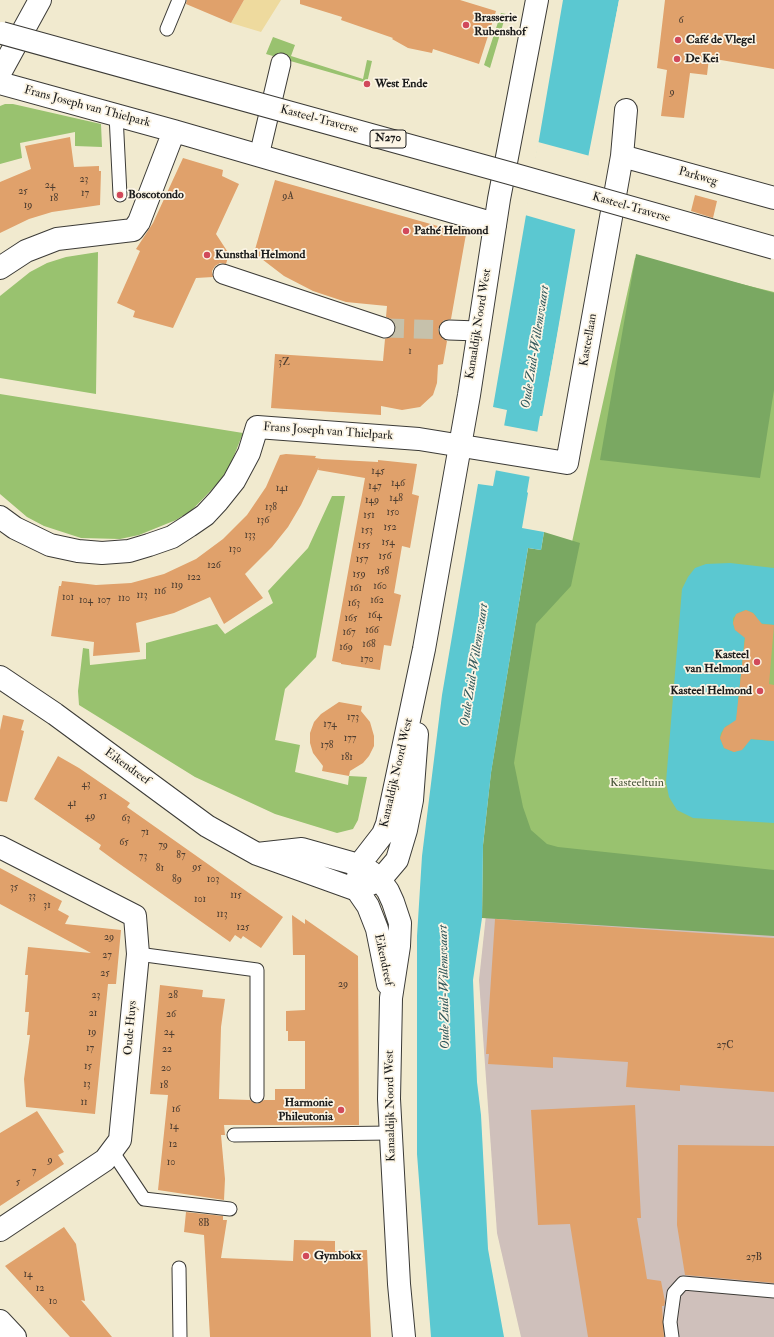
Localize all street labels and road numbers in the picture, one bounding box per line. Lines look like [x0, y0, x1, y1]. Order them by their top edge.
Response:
street label: Frans Joseph van Thielpark [22, 83, 152, 131]
street label: Kasteel-Traverse [278, 103, 360, 137]
road number: N270 [370, 130, 406, 148]
street label: Parkweg [677, 165, 719, 189]
street label: Kasteel-Traverse [591, 190, 671, 226]
street label: Kanaaldijk Noord West [463, 268, 495, 380]
street label: Kasteellaan [577, 312, 601, 368]
street label: Frans Joseph van Thielpark [263, 420, 393, 444]
street label: Kanaaldijk Noord West [377, 717, 417, 829]
street label: Eikendreef [101, 746, 153, 788]
street label: Eikendreef [370, 933, 396, 987]
street label: Oude Huys [121, 1000, 141, 1056]
street label: Kanaaldijk Noord West [383, 1050, 399, 1162]

